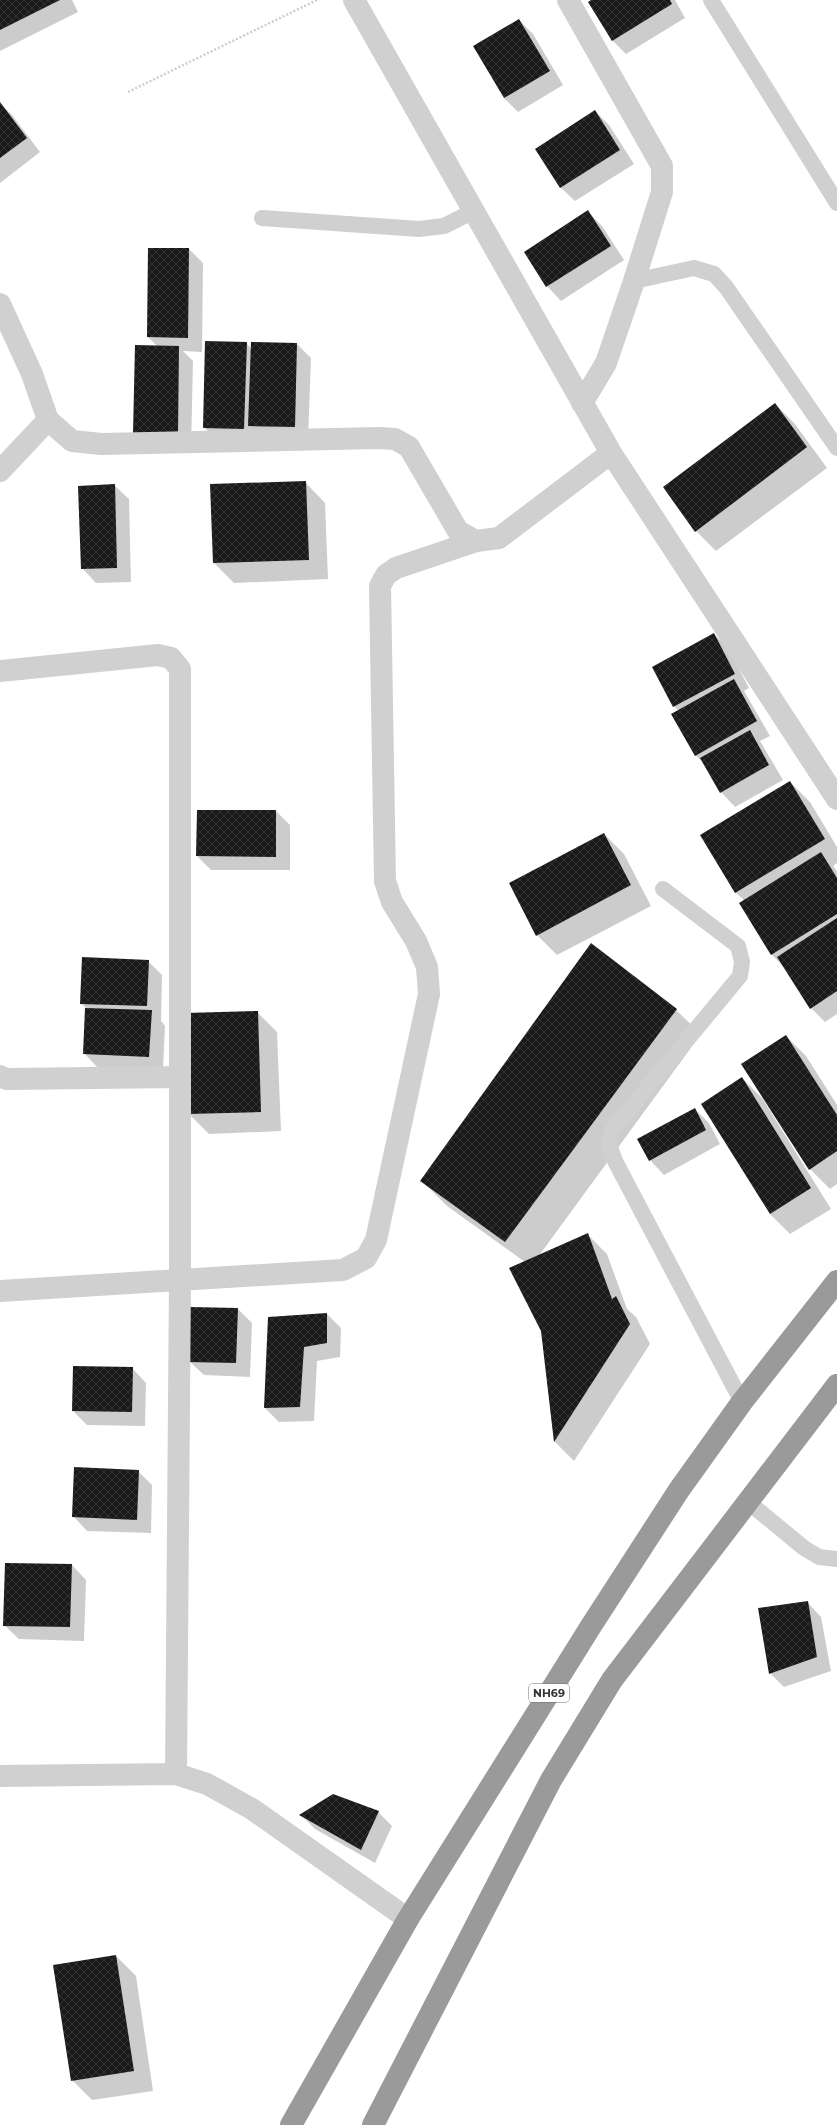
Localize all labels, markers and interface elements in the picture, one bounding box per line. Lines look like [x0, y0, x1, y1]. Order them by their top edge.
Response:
road number: NH69 [529, 1684, 569, 1702]

